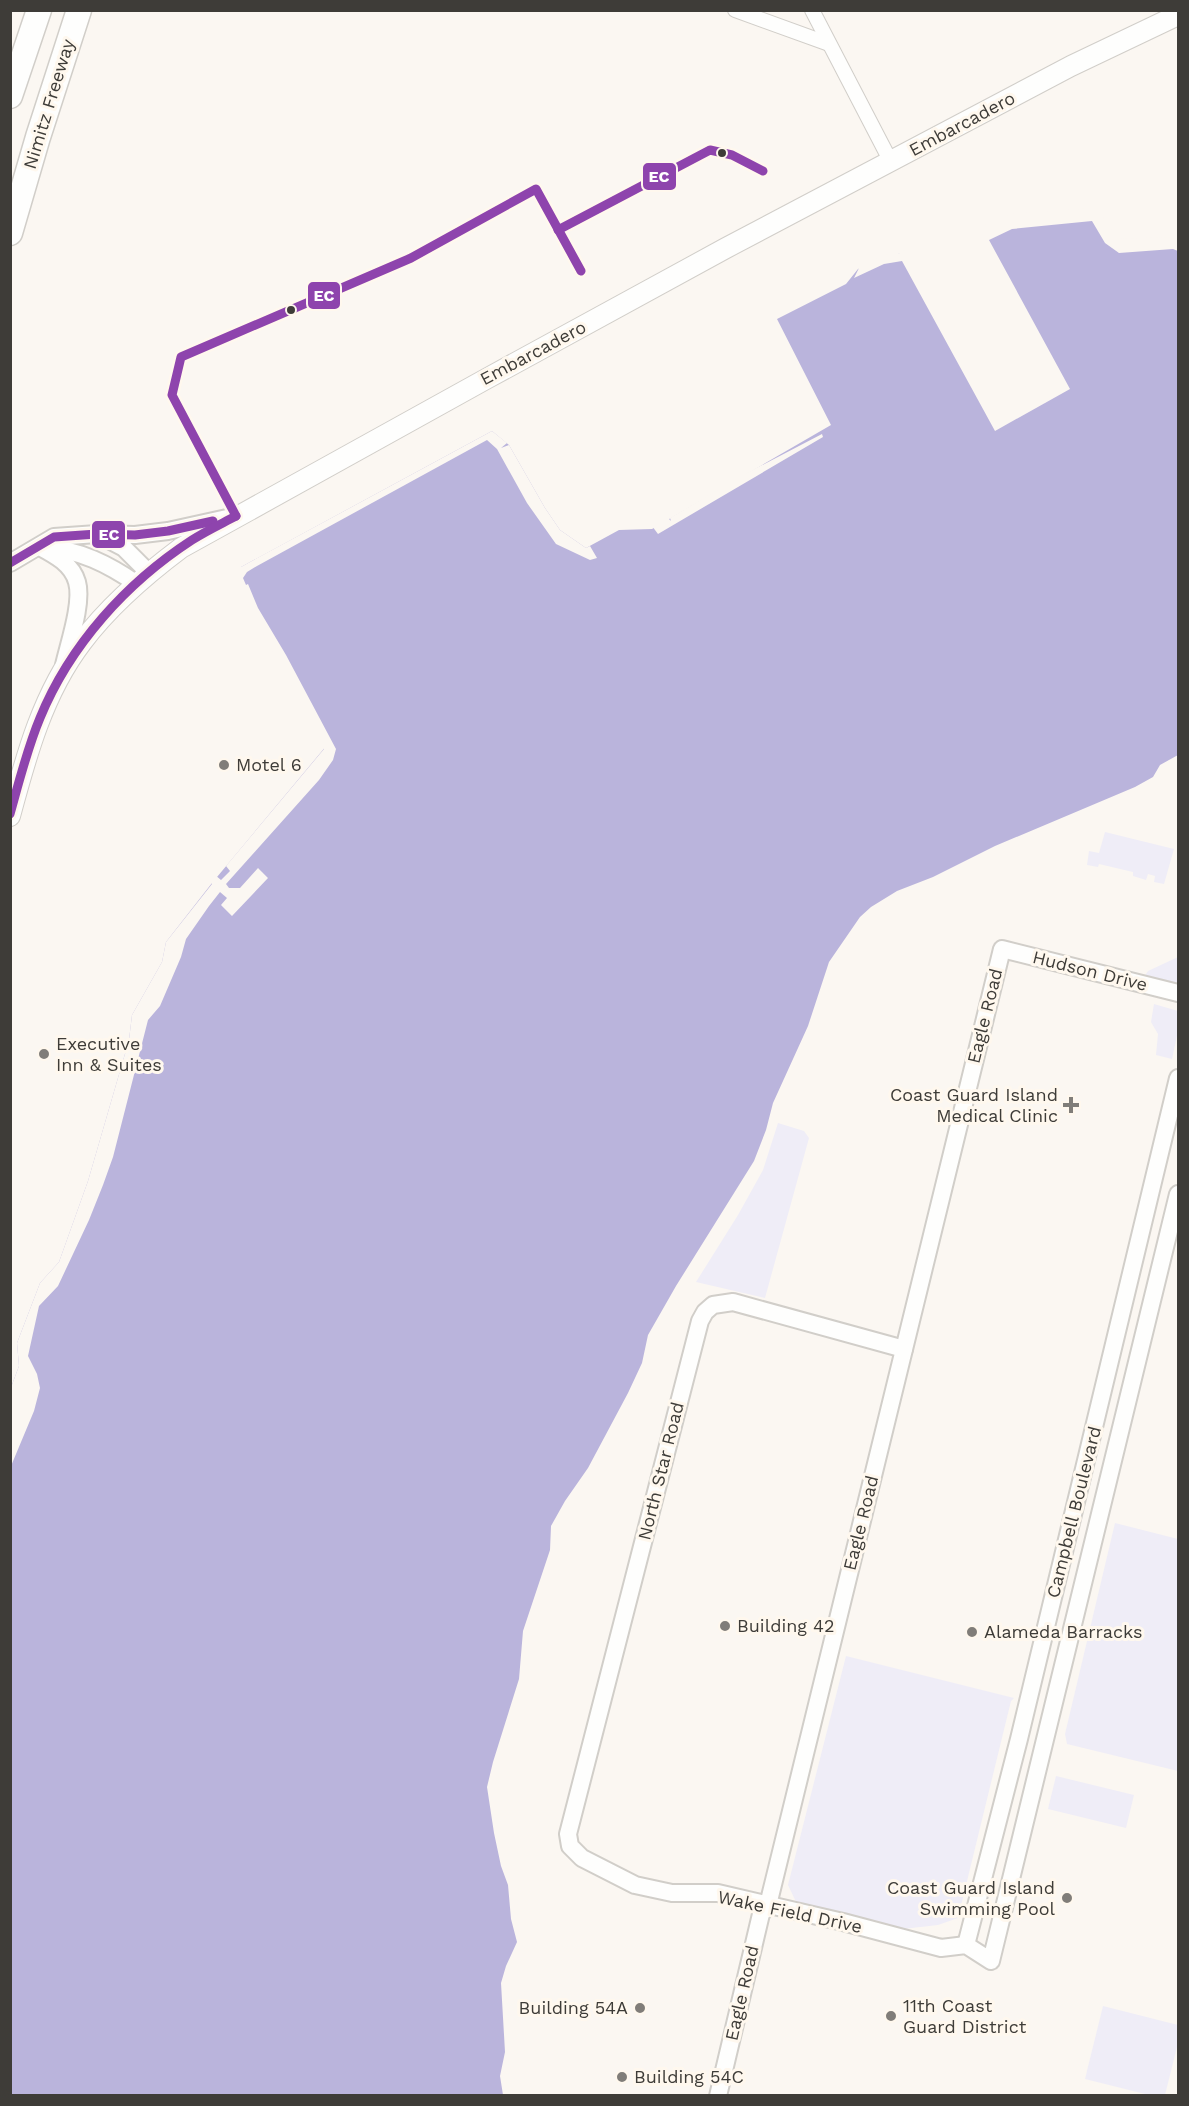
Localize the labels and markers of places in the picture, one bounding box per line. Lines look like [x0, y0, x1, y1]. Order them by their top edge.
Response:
unlabelled marker [716, 147, 728, 159]
unlabelled marker [285, 304, 297, 316]
place label: Motel 6 [236, 754, 302, 775]
marker: Motel 6 [217, 758, 231, 772]
place label: Executive Inn & Suites [56, 1033, 162, 1075]
marker: Executive Inn & Suites [37, 1047, 51, 1061]
place label: Coast Guard Island Medical Clinic [890, 1084, 1058, 1126]
marker: Coast Guard Island Medical Clinic [1062, 1096, 1080, 1114]
place label: Building 42 [737, 1615, 835, 1636]
marker: Building 42 [718, 1619, 732, 1633]
place label: Alameda Barracks [984, 1621, 1142, 1642]
marker: Alameda Barracks [965, 1625, 979, 1639]
place label: Coast Guard Island Swimming Pool [887, 1877, 1055, 1919]
marker: Coast Guard Island Swimming Pool [1060, 1891, 1074, 1905]
place label: 11th Coast Guard District [903, 1995, 1027, 2037]
place label: Building 54A [519, 1997, 628, 2018]
marker: Building 54A [633, 2001, 647, 2015]
marker: 11th Coast Guard District [884, 2009, 898, 2023]
place label: Building 54C [634, 2066, 744, 2087]
marker: Building 54C [615, 2070, 629, 2084]

